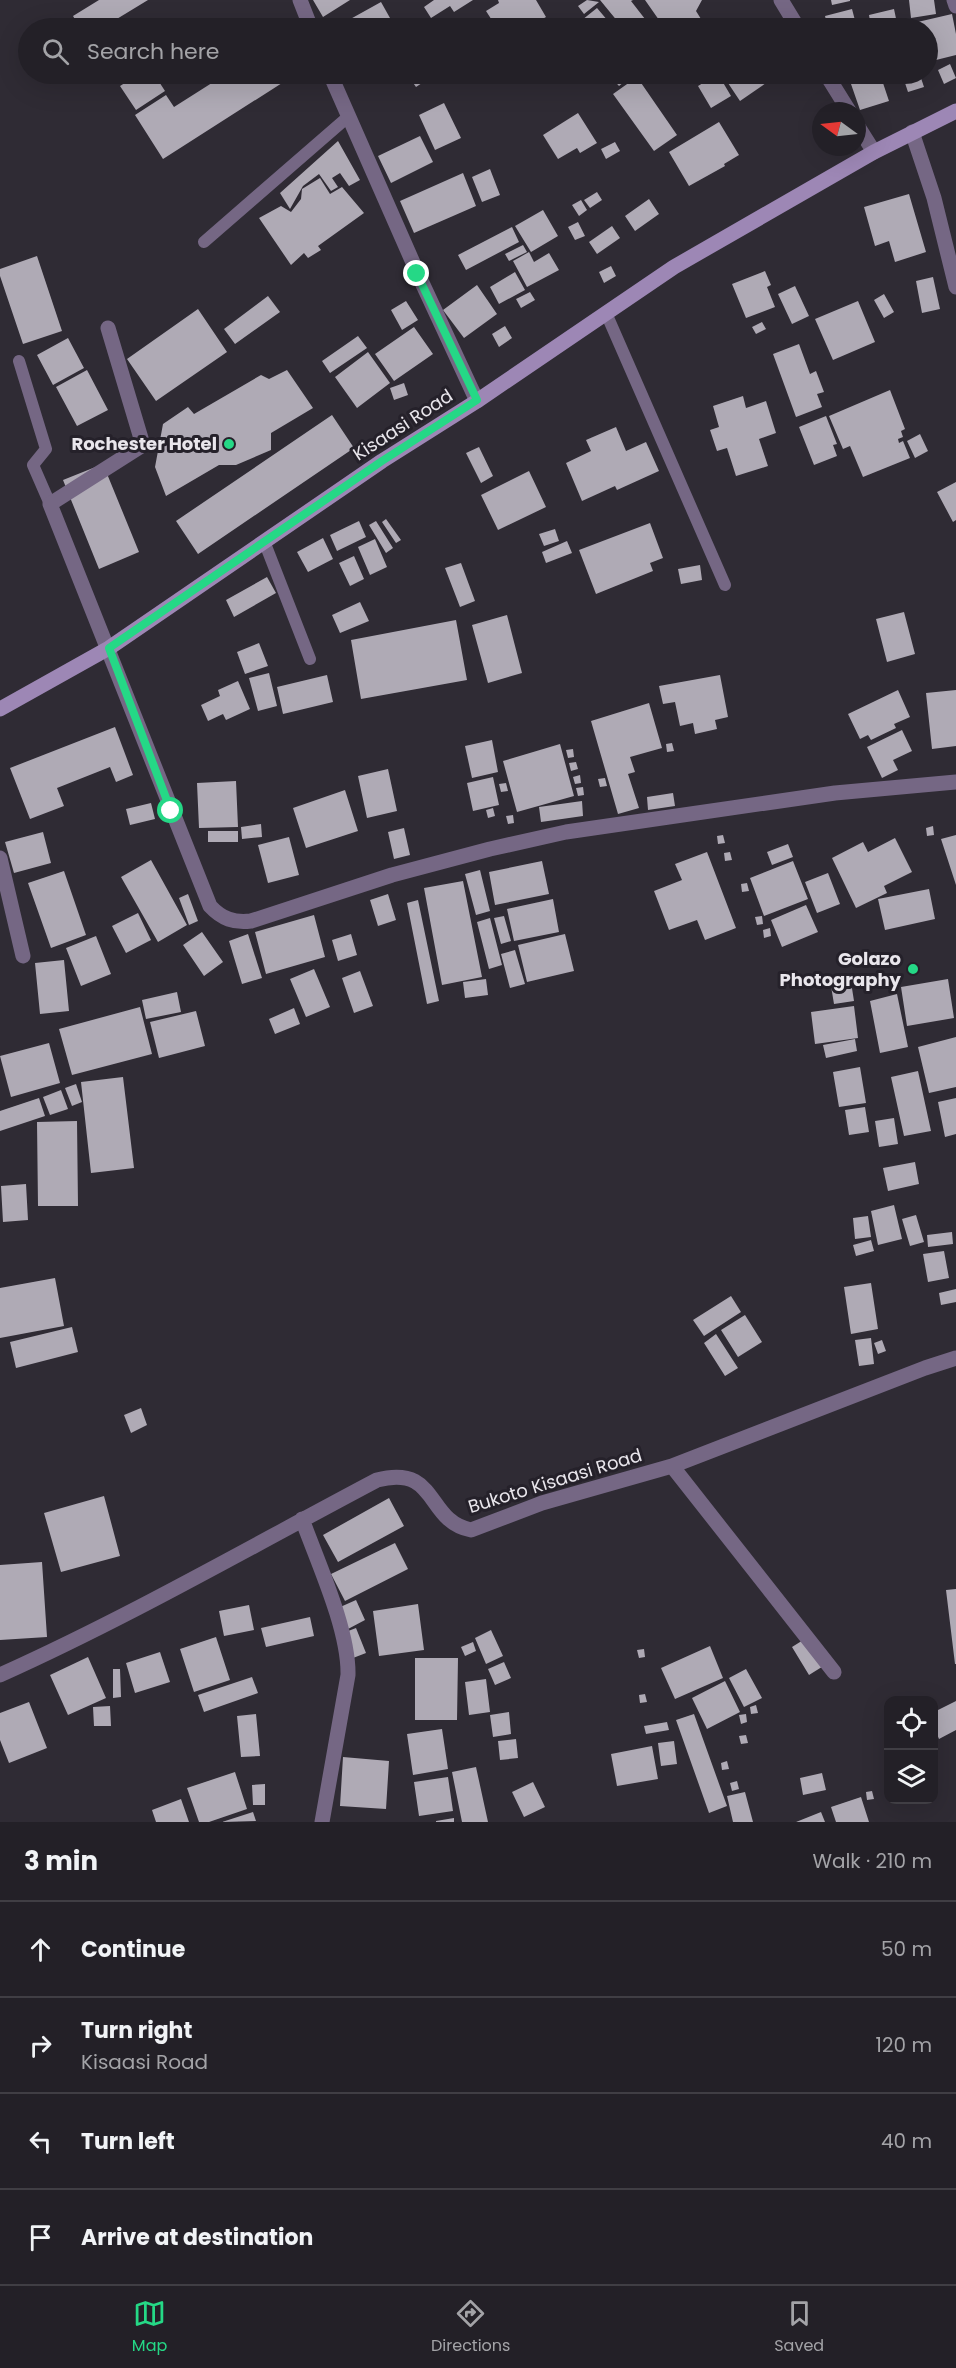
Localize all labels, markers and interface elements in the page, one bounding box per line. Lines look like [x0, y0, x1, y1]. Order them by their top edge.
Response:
search box [18, 18, 938, 84]
icon: search [39, 35, 72, 68]
text: Search here [87, 36, 220, 67]
north arrow [812, 102, 866, 156]
route end [403, 260, 429, 286]
street label: Kisaasi Road [348, 383, 457, 466]
place label: Rochester Hotel [71, 431, 217, 456]
marker: Rochester Hotel [222, 437, 236, 451]
route start [157, 797, 183, 823]
place label: Golazo Photography [780, 946, 902, 992]
marker: Golazo Photography [906, 962, 920, 976]
street label: Bukoto Kisaasi Road [465, 1442, 645, 1519]
map controls [884, 1696, 938, 1804]
button: locate [884, 1696, 938, 1750]
button: layers [884, 1750, 938, 1804]
text: 3 min [24, 1843, 98, 1879]
text: Walk · 210 m [812, 1847, 932, 1875]
icon: ahead [24, 1933, 57, 1966]
text: Continue [81, 1934, 185, 1965]
text: 50 m [881, 1935, 932, 1963]
text: Turn right [81, 2015, 192, 2046]
icon: right [24, 2029, 57, 2062]
text: 120 m [876, 2031, 932, 2059]
text: Kisaasi Road [81, 2048, 208, 2076]
icon: left [24, 2125, 57, 2158]
text: Turn left [81, 2126, 175, 2157]
text: 40 m [881, 2127, 932, 2155]
icon: arrive [24, 2221, 57, 2254]
text: Arrive at destination [81, 2222, 313, 2253]
tab: Map [132, 2297, 167, 2358]
tab: Directions [431, 2297, 510, 2358]
tab: Saved [774, 2297, 824, 2358]

